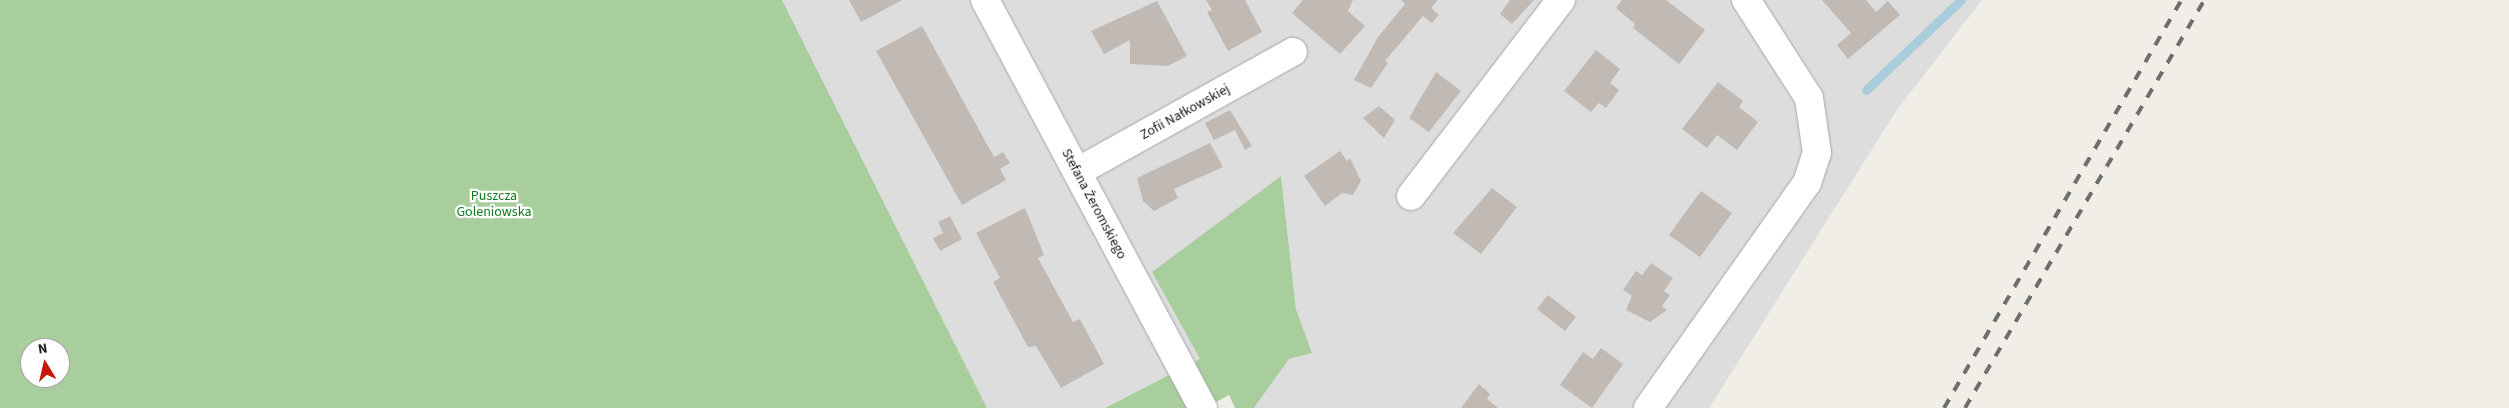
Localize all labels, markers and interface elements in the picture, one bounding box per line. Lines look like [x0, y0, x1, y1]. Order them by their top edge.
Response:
street label: Zofii Nałkowskiej [1137, 80, 1233, 144]
street label: Stefana Żeromskiego [1058, 146, 1130, 262]
park label: Puszcza Goleniowska [456, 188, 532, 220]
north arrow [20, 338, 70, 388]
text: N [37, 339, 49, 360]

